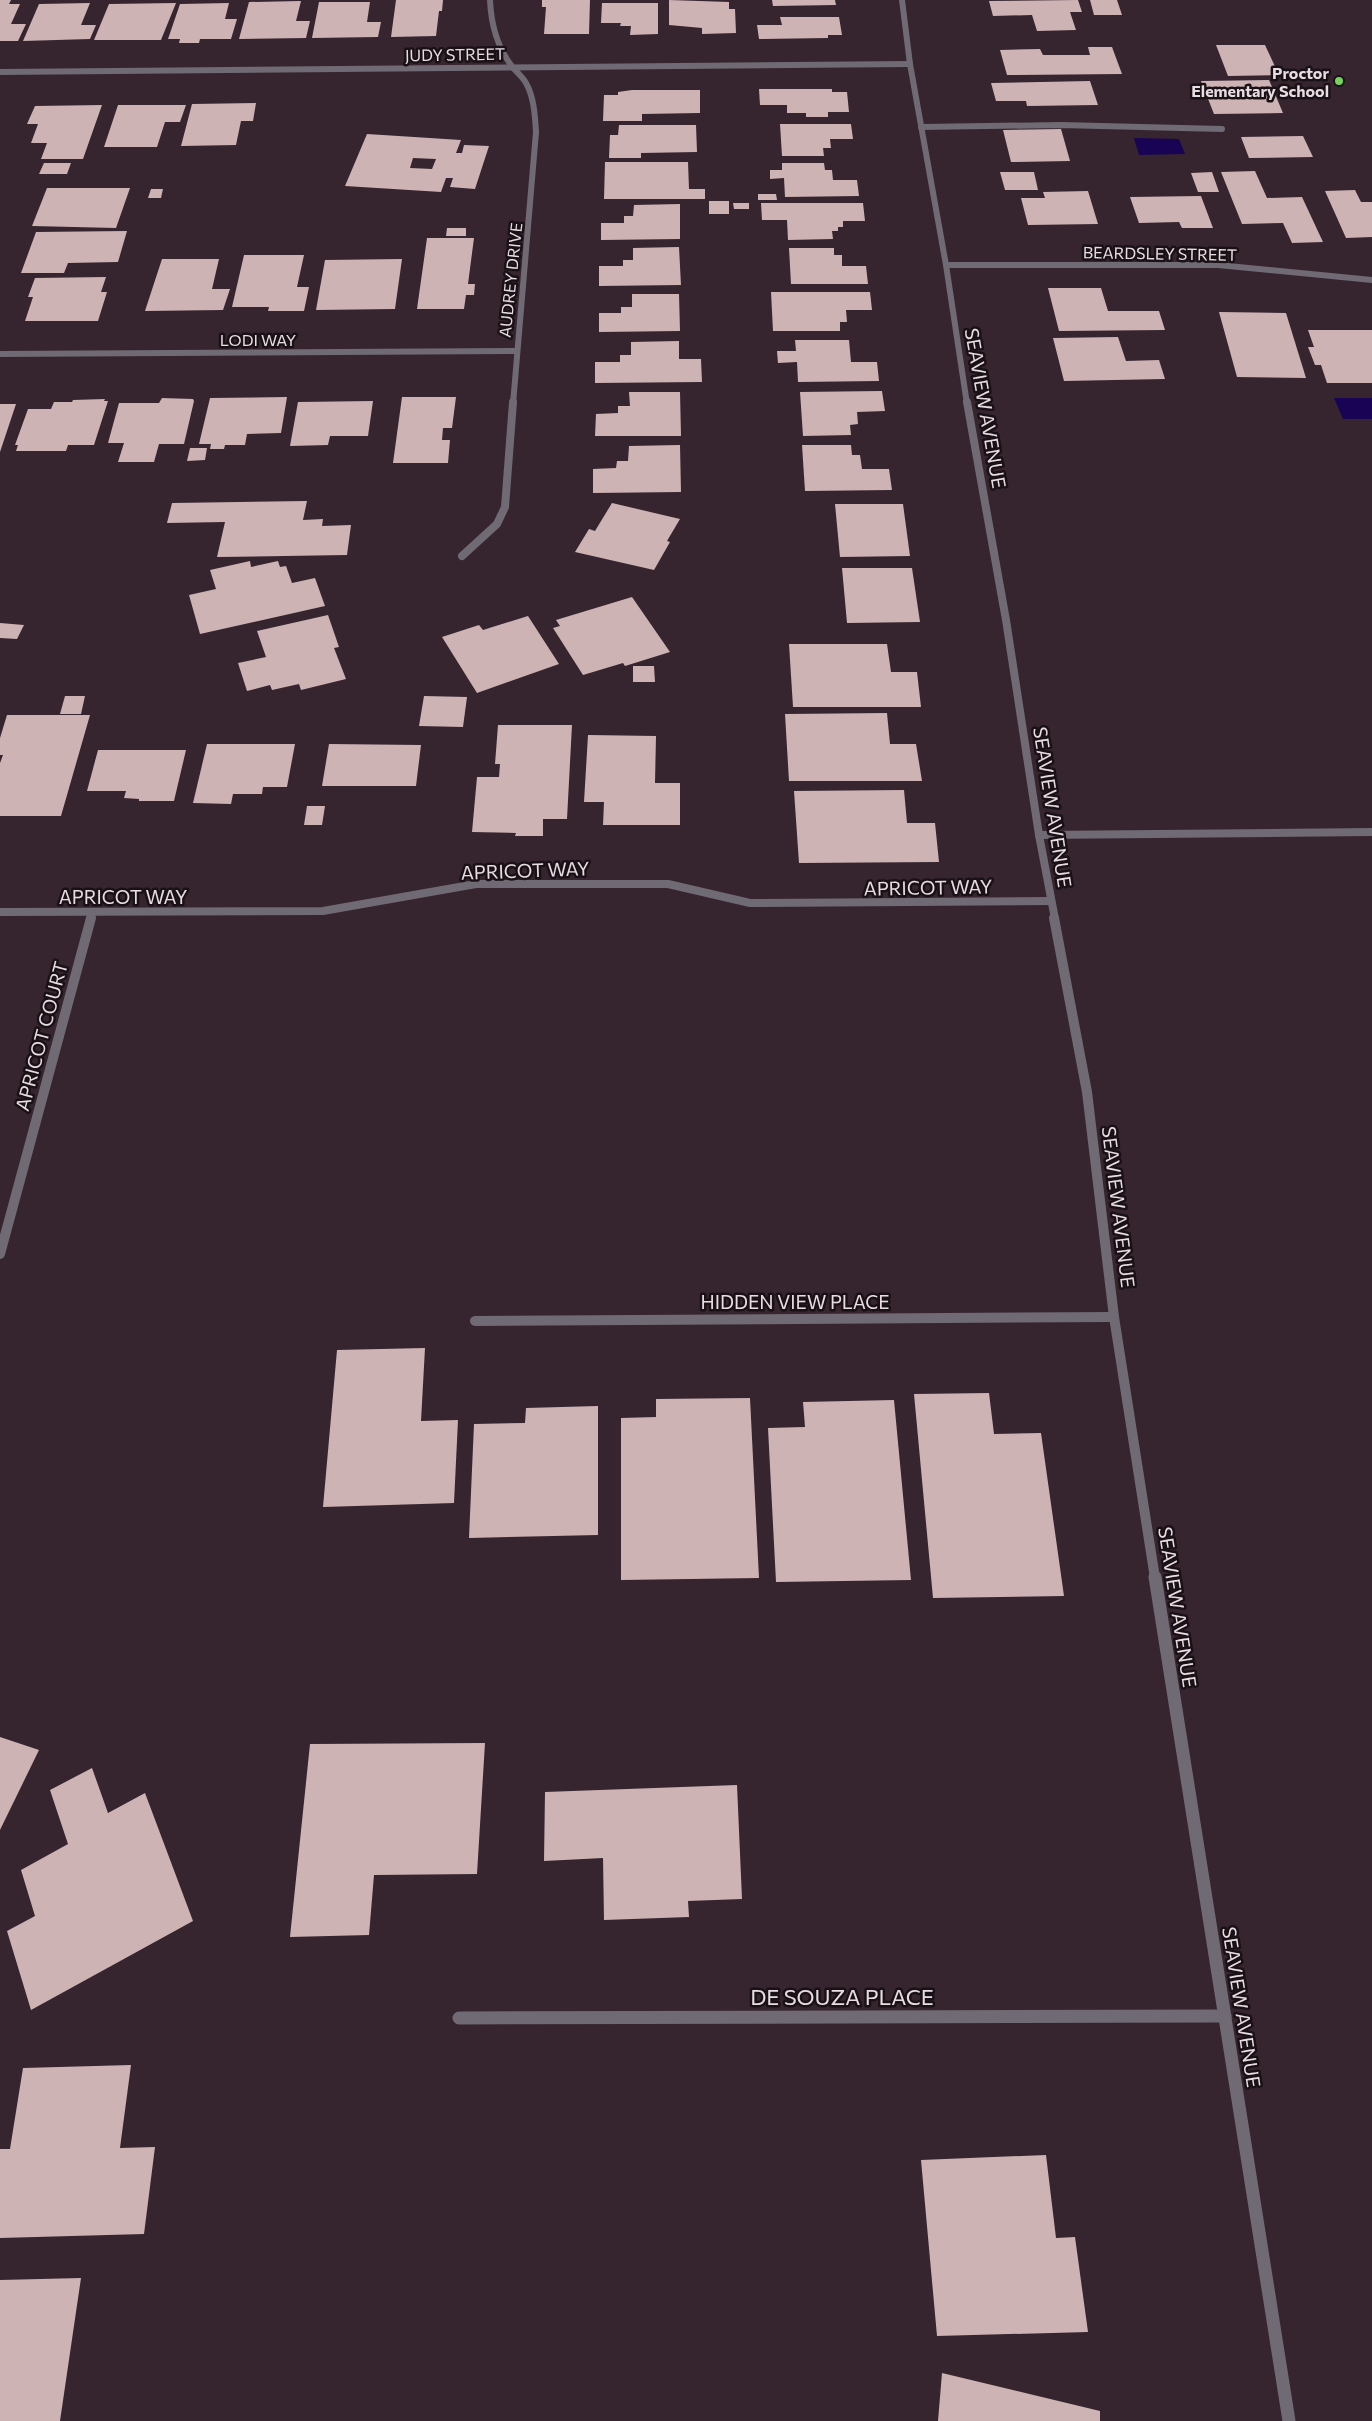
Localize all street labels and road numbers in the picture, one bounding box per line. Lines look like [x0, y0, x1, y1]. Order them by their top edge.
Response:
street label: JUDY STREET [405, 44, 505, 64]
street label: AUDREY DRIVE [495, 222, 525, 338]
street label: BEARDSLEY STREET [1083, 242, 1237, 264]
street label: SEAVIEW AVENUE [961, 326, 1011, 490]
street label: LODI WAY [220, 330, 297, 349]
street label: SEAVIEW AVENUE [1029, 725, 1077, 889]
street label: APRICOT WAY [460, 856, 590, 884]
street label: APRICOT WAY [863, 874, 993, 900]
street label: APRICOT WAY [59, 885, 187, 908]
street label: APRICOT COURT [10, 959, 72, 1113]
street label: SEAVIEW AVENUE [1098, 1125, 1140, 1289]
street label: HIDDEN VIEW PLACE [700, 1290, 890, 1313]
street label: SEAVIEW AVENUE [1154, 1525, 1202, 1689]
street label: SEAVIEW AVENUE [1218, 1925, 1266, 2089]
street label: DE SOUZA PLACE [750, 1983, 934, 2010]

